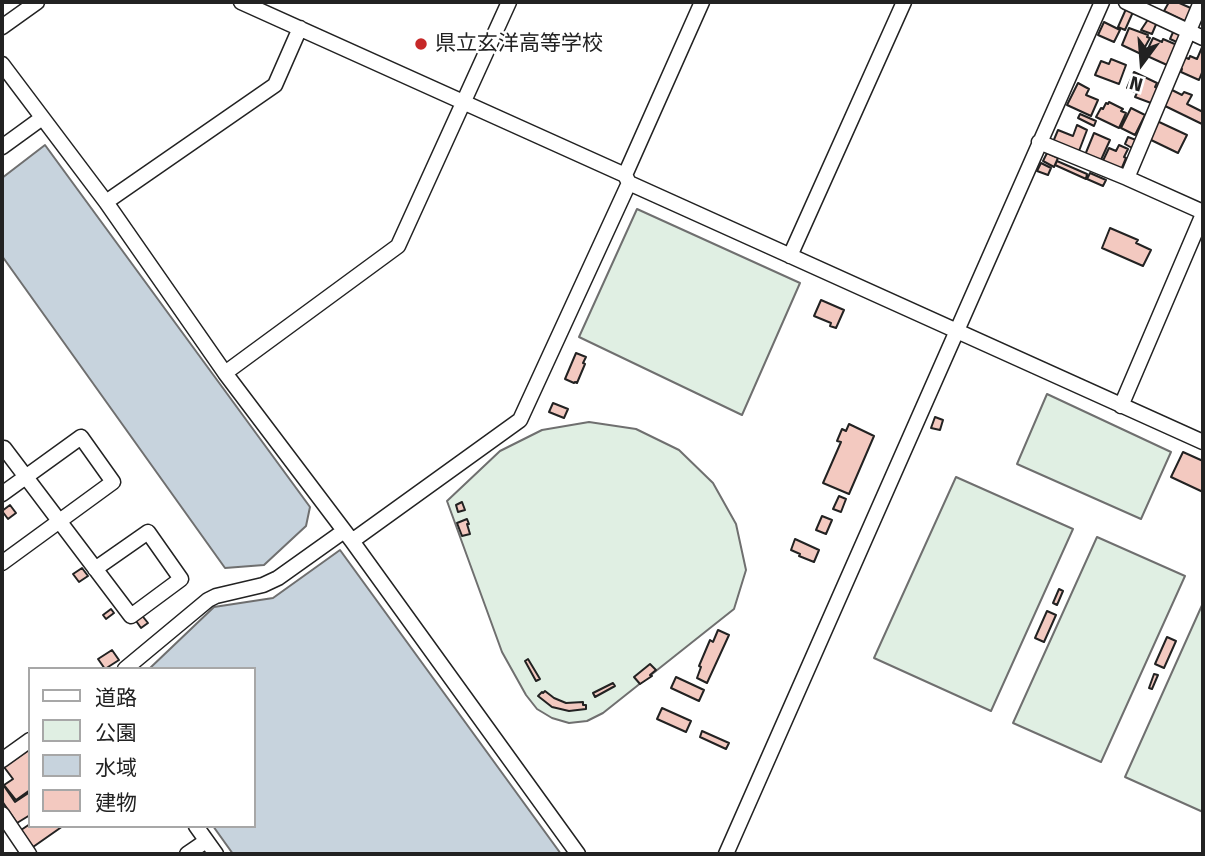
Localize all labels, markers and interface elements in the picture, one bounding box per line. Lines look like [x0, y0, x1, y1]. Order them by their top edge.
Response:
north arrow [1107, 28, 1177, 98]
place label: 県立玄洋高等学校 [435, 31, 603, 57]
marker: 県立玄洋高等学校 [413, 36, 429, 52]
text: N [1127, 71, 1145, 96]
legend [28, 667, 256, 828]
text: 道路 [95, 685, 137, 711]
text: 公園 [95, 720, 137, 746]
text: 水域 [95, 755, 137, 781]
text: 建物 [95, 790, 137, 816]

